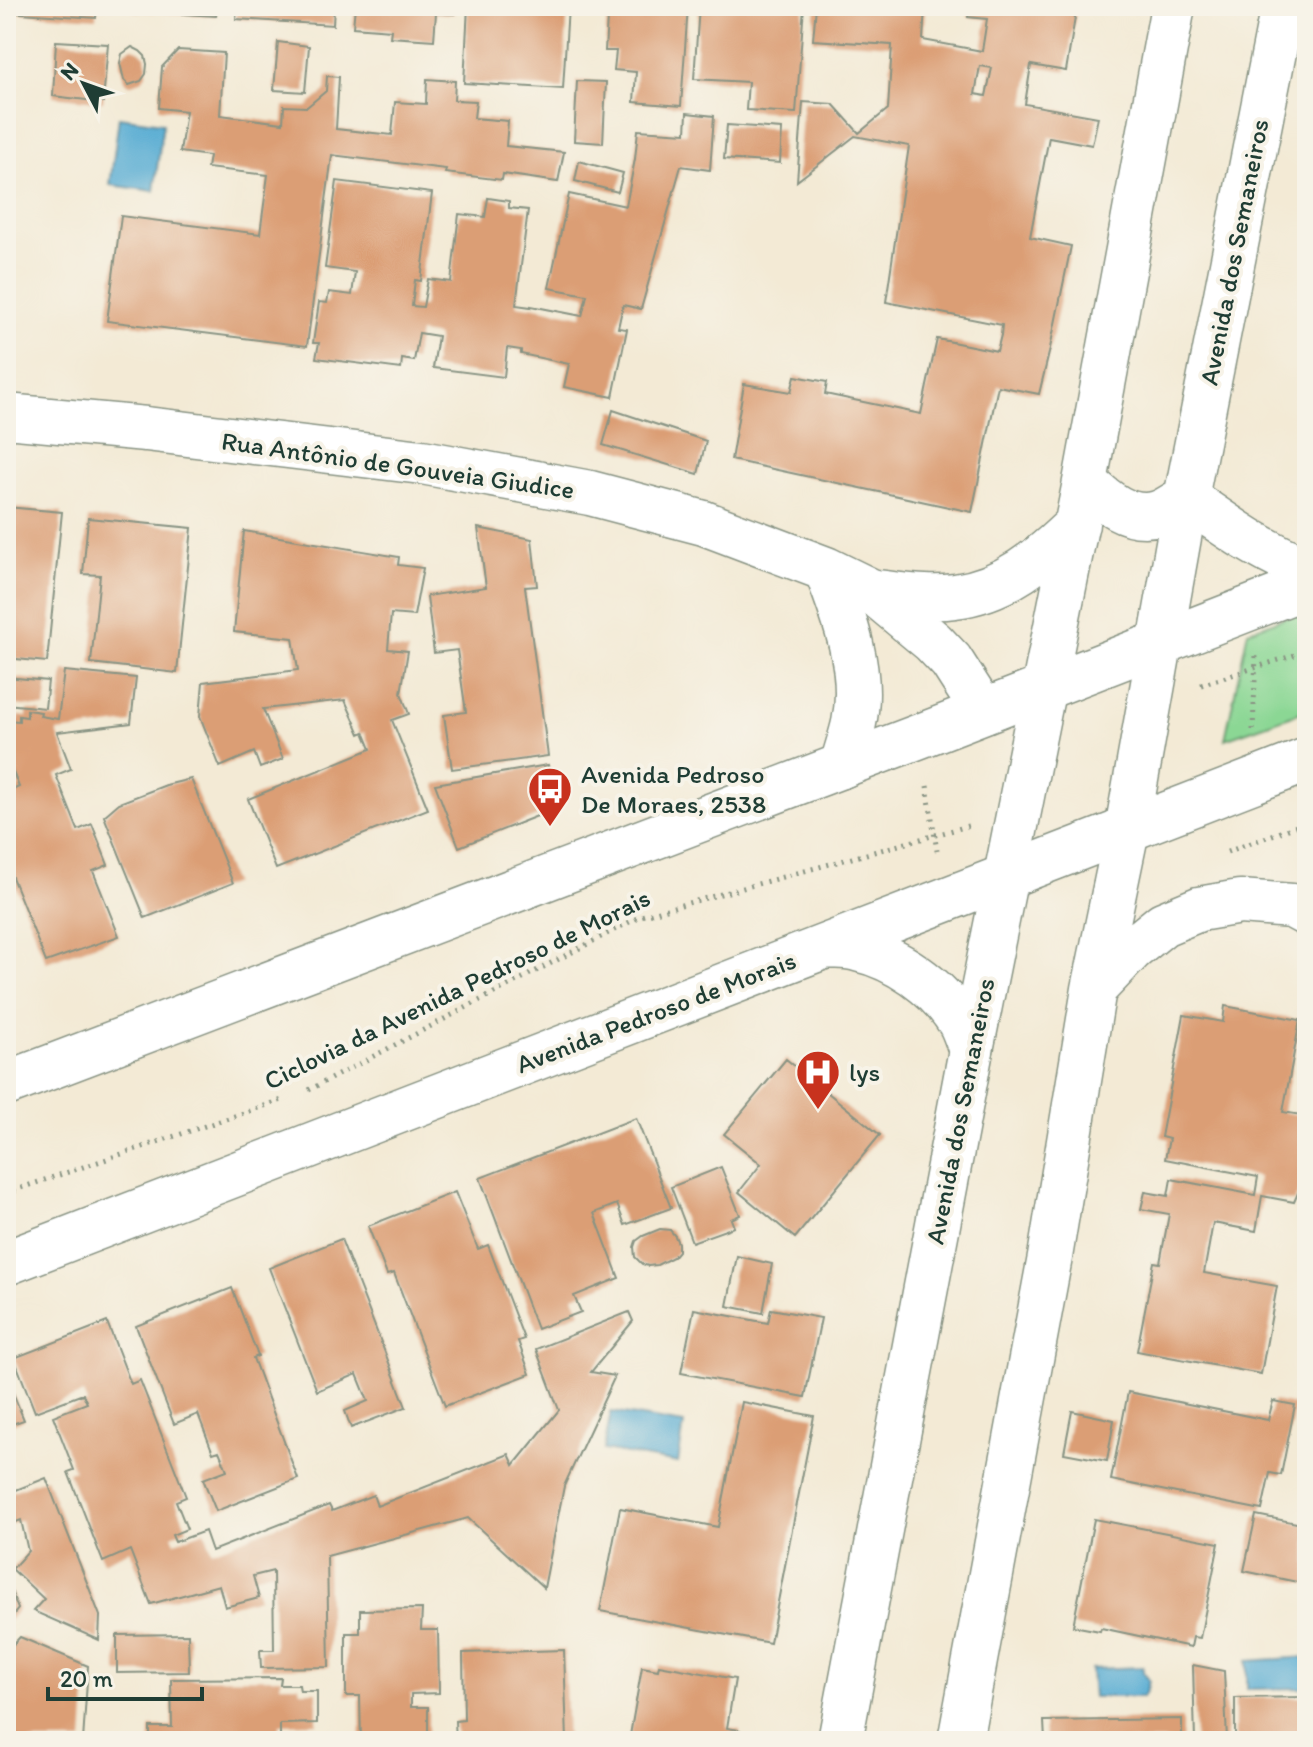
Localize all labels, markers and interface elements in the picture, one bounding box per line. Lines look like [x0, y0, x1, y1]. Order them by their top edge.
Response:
north arrow [44, 44, 124, 124]
text: N [54, 57, 84, 86]
street label: Avenida dos Semaneiros [1192, 116, 1276, 388]
street label: Rua Antônio de Gouveia Giudice [220, 424, 576, 506]
place label: Avenida Pedroso De Moraes, 2538 [581, 758, 766, 820]
bus stop icon: Avenida Pedroso De Moraes, 2538 [526, 765, 574, 828]
street label: Ciclovia da Avenida Pedroso de Morais [259, 882, 655, 1096]
street label: Avenida Pedroso de Morais [512, 944, 800, 1080]
street label: Avenida dos Semaneiros [918, 975, 1002, 1247]
hospital icon: lys [794, 1048, 842, 1111]
place label: lys [849, 1056, 880, 1088]
scale bar [48, 1651, 202, 1701]
text: 20 m [60, 1664, 113, 1693]

